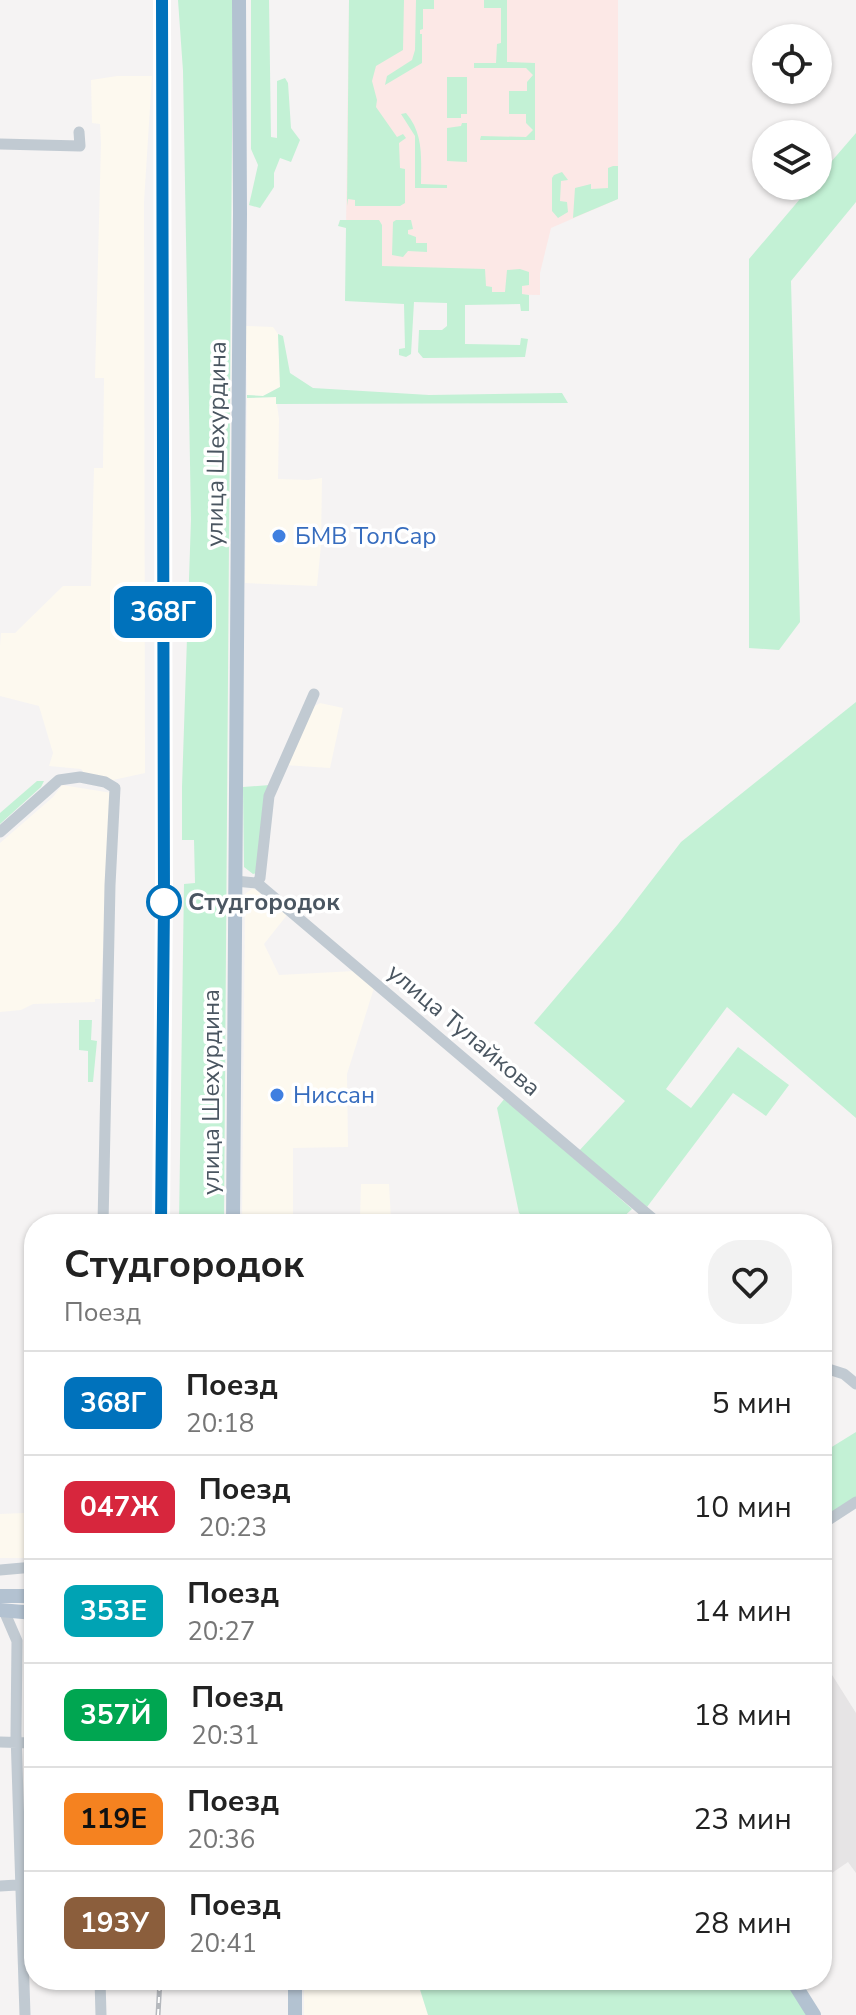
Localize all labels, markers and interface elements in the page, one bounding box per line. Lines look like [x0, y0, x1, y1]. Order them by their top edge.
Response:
map controls [752, 24, 832, 200]
button: locate [752, 24, 832, 104]
button: layers [752, 120, 832, 200]
street label: улица Шехурдина [198, 341, 234, 547]
place label: БМВ ТолСар [295, 520, 437, 552]
marker: БМВ ТолСар [270, 527, 288, 545]
line badge: 368Г [107, 586, 219, 638]
text: 368Г [130, 593, 196, 631]
marker: Студгородок [147, 885, 181, 919]
place label: Студгородок [188, 886, 340, 918]
street label: улица Тулайкова [381, 956, 547, 1104]
street label: улица Шехурдина [195, 989, 227, 1195]
place label: Ниссан [293, 1079, 375, 1111]
marker: Ниссан [268, 1086, 286, 1104]
text: Студгородок [64, 1239, 304, 1290]
button: heart [708, 1240, 792, 1324]
text: Поезд [64, 1295, 141, 1330]
text: Поезд [186, 1365, 278, 1406]
text: 5 мин [711, 1383, 792, 1424]
text: 368Г [80, 1384, 146, 1422]
text: 20:18 [186, 1406, 254, 1441]
text: Поезд [199, 1469, 291, 1510]
text: 10 мин [693, 1487, 792, 1528]
text: 047Ж [80, 1488, 159, 1526]
text: 20:23 [199, 1510, 267, 1545]
text: Поезд [187, 1573, 279, 1614]
text: 14 мин [693, 1591, 792, 1632]
text: 353Е [80, 1592, 147, 1630]
text: 20:27 [187, 1614, 255, 1649]
text: Поезд [191, 1677, 283, 1718]
text: 18 мин [693, 1695, 792, 1736]
text: 357Й [80, 1696, 151, 1734]
text: 20:31 [191, 1718, 260, 1753]
text: Поезд [187, 1781, 279, 1822]
text: 23 мин [693, 1799, 792, 1840]
text: 119Е [80, 1800, 147, 1838]
text: 20:36 [187, 1822, 255, 1857]
text: Поезд [189, 1885, 281, 1926]
text: 28 мин [693, 1903, 792, 1944]
text: 193У [80, 1904, 149, 1942]
text: 20:41 [189, 1926, 257, 1961]

